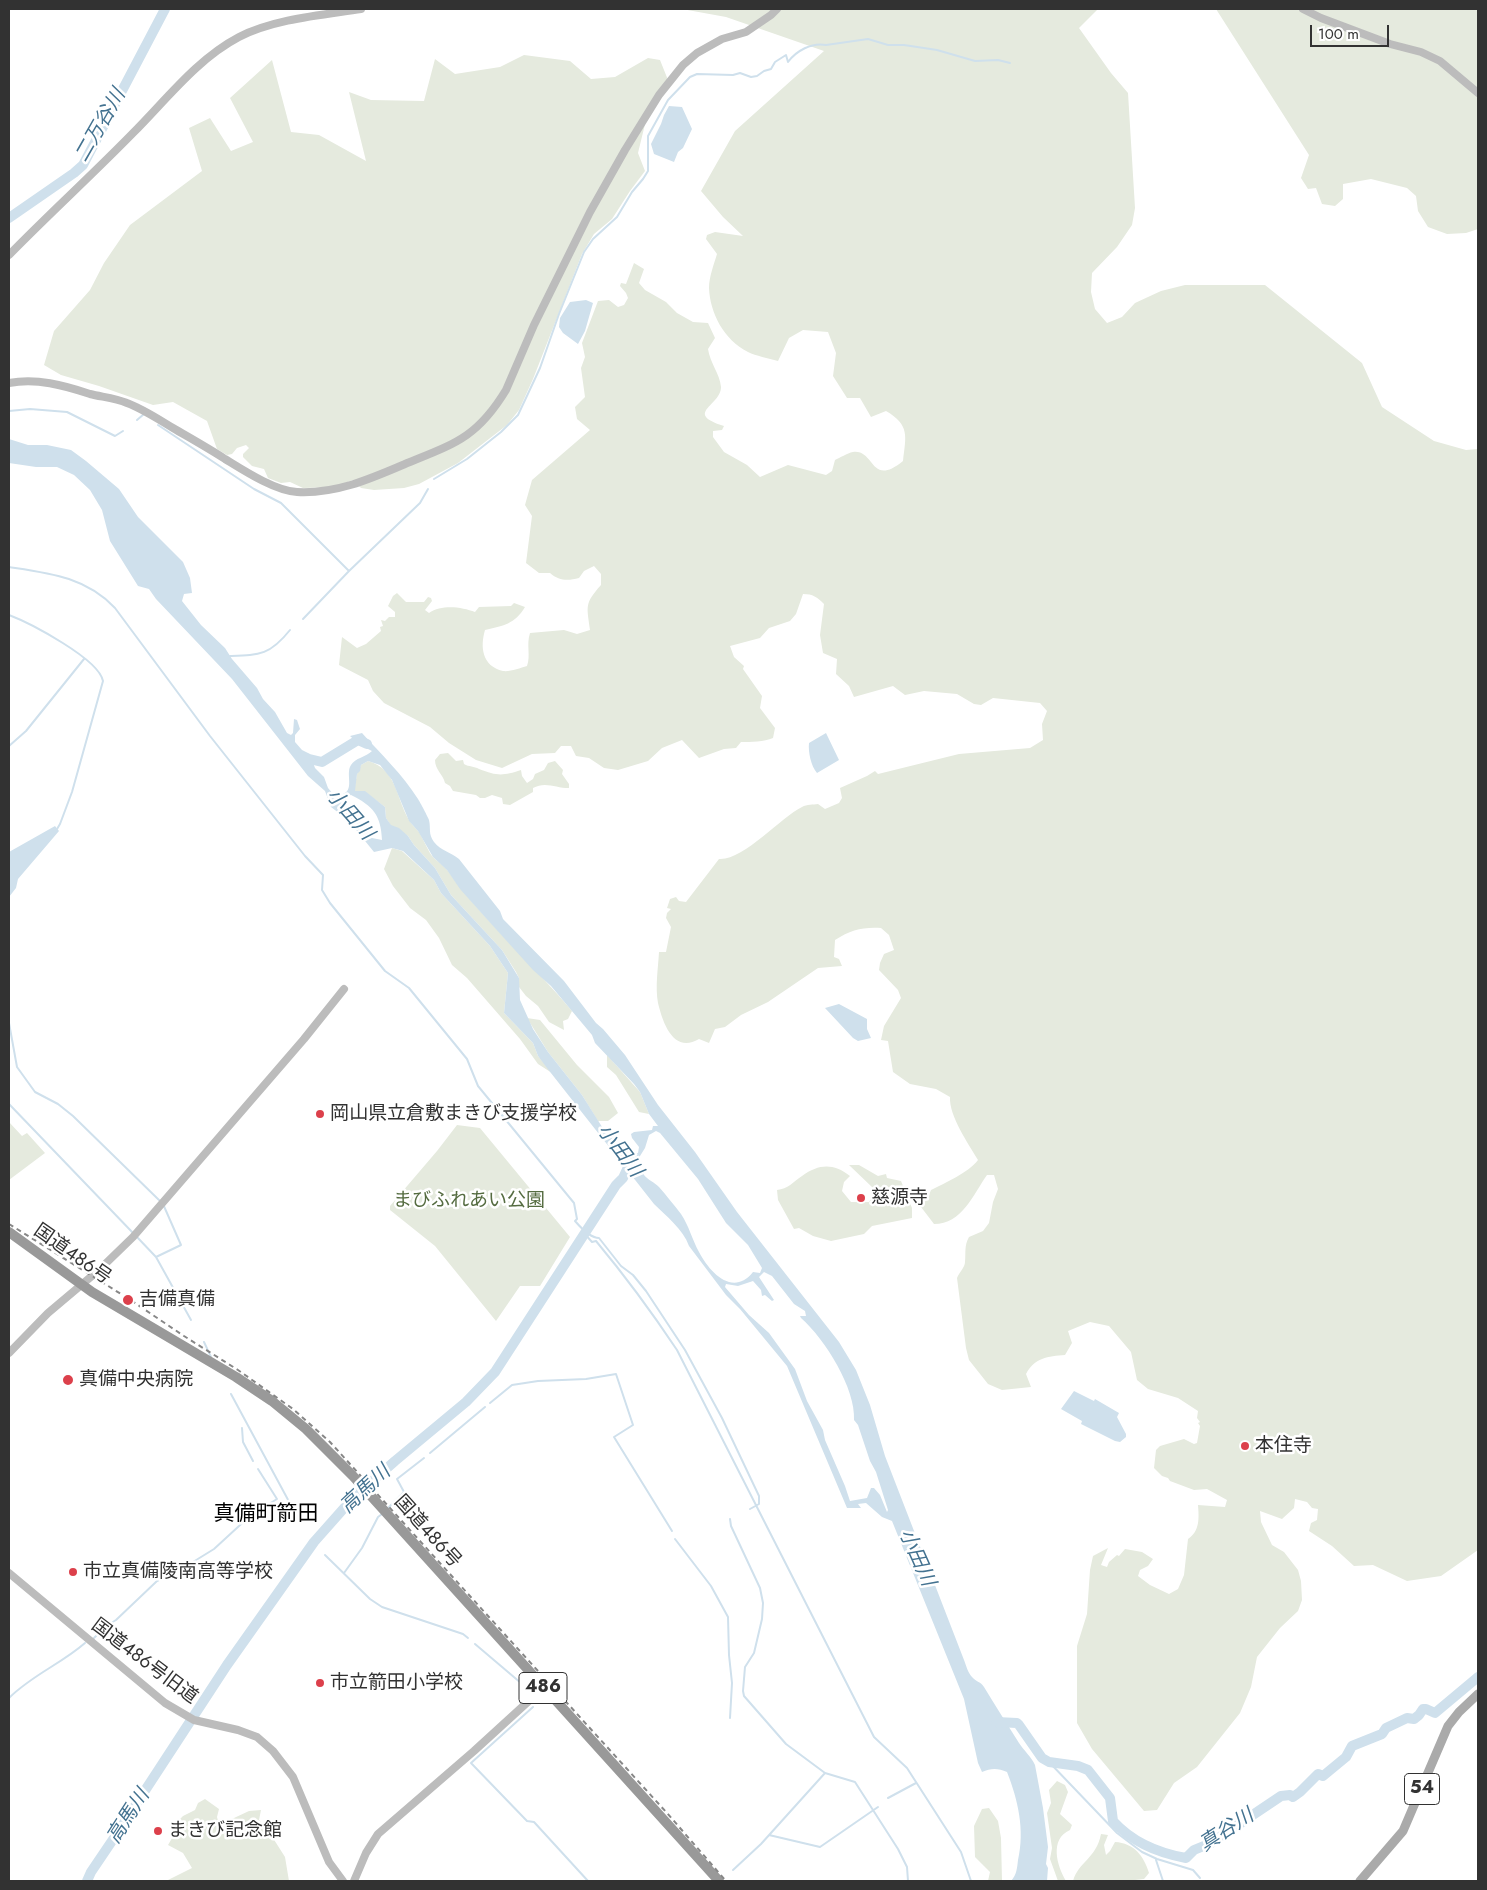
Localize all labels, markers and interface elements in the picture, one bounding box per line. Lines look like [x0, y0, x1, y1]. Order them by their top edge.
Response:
scale bar [1312, 15, 1391, 47]
text: 100 m [1318, 23, 1359, 45]
water label: 二万谷川 [71, 85, 131, 167]
water label: 小田川 [320, 784, 378, 846]
place label: 岡山県立倉敷まきび支援学校 [330, 1103, 577, 1125]
marker: 岡山県立倉敷まきび支援学校 [314, 1108, 326, 1120]
water label: 小田川 [591, 1120, 647, 1182]
place label: 慈源寺 [871, 1187, 928, 1209]
park label: まびふれあい公園 [393, 1190, 545, 1212]
marker: 慈源寺 [855, 1192, 867, 1204]
street label: 国道486号 [29, 1220, 115, 1290]
place label: 吉備真備 [139, 1289, 215, 1311]
marker: 吉備真備 [121, 1293, 135, 1307]
place label: 真備中央病院 [79, 1369, 193, 1391]
marker: 真備中央病院 [61, 1373, 75, 1387]
place label: 本住寺 [1255, 1435, 1312, 1457]
marker: 本住寺 [1239, 1440, 1251, 1452]
water label: 高馬川 [336, 1461, 396, 1519]
street label: 国道486号 [389, 1491, 465, 1573]
district label: 真備町箭田 [214, 1502, 318, 1528]
water label: 小田川 [893, 1526, 939, 1590]
place label: 市立真備陵南高等学校 [83, 1561, 273, 1583]
marker: 市立真備陵南高等学校 [67, 1566, 79, 1578]
street label: 国道486号旧道 [86, 1615, 202, 1709]
place label: 市立箭田小学校 [330, 1672, 463, 1694]
road number: 486 [519, 1672, 567, 1704]
marker: 市立箭田小学校 [314, 1677, 326, 1689]
road number: 54 [1404, 1774, 1440, 1805]
water label: 高馬川 [103, 1785, 155, 1849]
water label: 真谷川 [1195, 1805, 1259, 1857]
place label: まきび記念館 [168, 1820, 282, 1842]
marker: まきび記念館 [152, 1825, 164, 1837]

